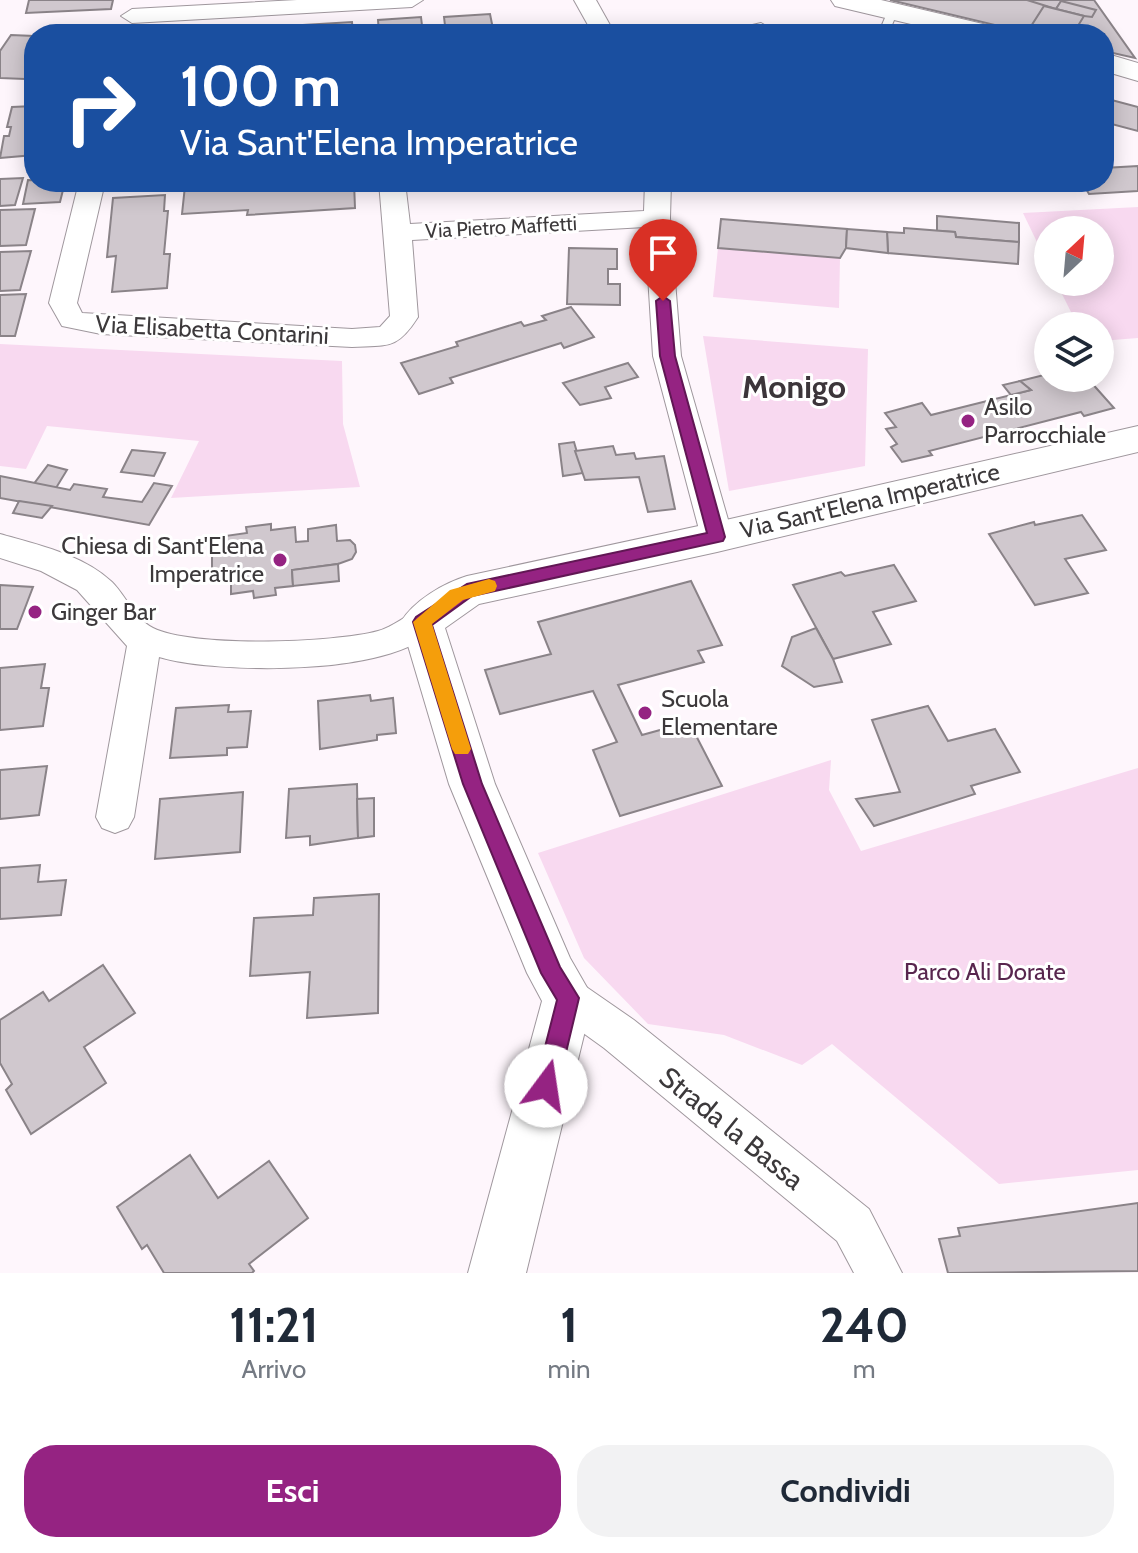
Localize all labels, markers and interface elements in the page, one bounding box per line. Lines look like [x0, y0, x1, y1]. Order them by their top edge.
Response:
text: 100 m [180, 52, 341, 120]
icon: right [48, 56, 152, 160]
text: Via Sant'Elena Imperatrice [180, 120, 578, 164]
street label: Via Pietro Maffetti [424, 211, 578, 243]
north arrow [1034, 216, 1114, 296]
map controls [1034, 216, 1114, 392]
pin [629, 219, 697, 301]
icon: arrive [641, 231, 685, 275]
street label: Via Elisabetta Contarini [95, 309, 329, 350]
button: layers [1034, 312, 1114, 392]
district label: Monigo [742, 367, 846, 406]
place label: Asilo Parrocchiale [984, 392, 1106, 449]
marker: Asilo Parrocchiale [959, 412, 977, 430]
street label: Via Sant'Elena Imperatrice [737, 457, 1002, 544]
place label: Chiesa di Sant'Elena Imperatrice [61, 531, 264, 588]
marker: Chiesa di Sant'Elena Imperatrice [271, 551, 289, 569]
place label: Ginger Bar [51, 597, 157, 626]
marker: Ginger Bar [26, 603, 44, 621]
place label: Scuola Elementare [661, 684, 778, 741]
marker: Scuola Elementare [636, 704, 654, 722]
park label: Parco Ali Dorate [904, 957, 1066, 986]
position arrow [504, 1044, 588, 1128]
street label: Strada la Bassa [653, 1059, 811, 1197]
text: 11:21 [229, 1296, 318, 1354]
text: 1 [560, 1296, 578, 1354]
text: 240 [820, 1296, 909, 1354]
text: Arrivo [241, 1353, 306, 1385]
text: min [548, 1353, 590, 1385]
text: m [853, 1353, 876, 1385]
button: Esci [24, 1445, 561, 1537]
button: Condividi [577, 1445, 1114, 1537]

